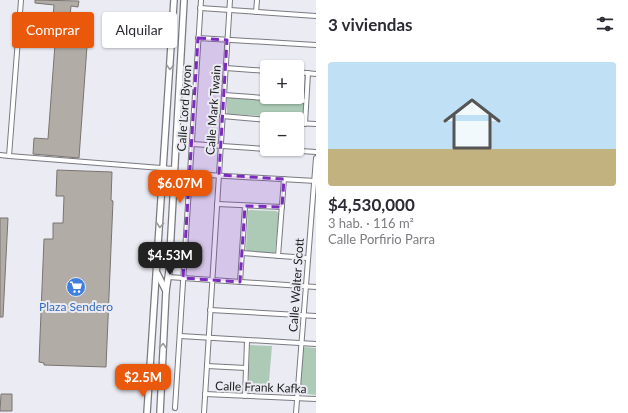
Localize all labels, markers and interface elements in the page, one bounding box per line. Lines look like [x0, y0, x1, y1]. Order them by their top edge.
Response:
chip: Comprar [12, 12, 94, 48]
chip: Alquilar [102, 12, 177, 48]
icon: filters [594, 13, 616, 35]
text: 3 viviendas [328, 14, 413, 35]
map controls [260, 60, 304, 156]
button: + [260, 60, 304, 104]
one-way arrow [166, 64, 175, 70]
street label: Calle Lord Byron [173, 64, 195, 152]
street label: Calle Mark Twain [202, 65, 224, 155]
icon: home [436, 88, 508, 160]
button: − [260, 112, 304, 156]
pin: $6.07M [147, 170, 213, 204]
text: $6.07M [157, 175, 203, 191]
text: $4,530,000 [328, 194, 415, 215]
text: 3 hab. · 116 m² [328, 215, 414, 231]
one-way arrow [156, 222, 165, 228]
text: Calle Porfirio Parra [328, 231, 435, 247]
street label: Calle Walter Scott [285, 237, 307, 333]
pin: $4.53M [137, 242, 203, 276]
text: $4.53M [147, 247, 193, 263]
supermarket icon: Plaza Sendero [65, 276, 87, 298]
place label: Plaza Sendero [39, 299, 113, 314]
one-way arrow [159, 343, 167, 349]
pin: $2.5M [115, 364, 171, 398]
text: $2.5M [124, 369, 162, 385]
street label: Calle Frank Kafka [215, 378, 307, 396]

